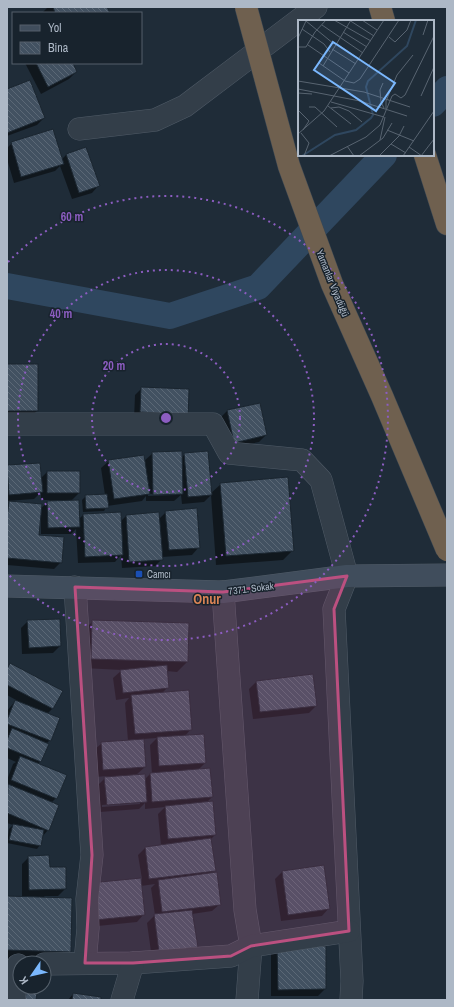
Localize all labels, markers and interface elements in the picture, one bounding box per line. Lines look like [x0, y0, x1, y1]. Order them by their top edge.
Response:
legend [12, 12, 142, 64]
text: Yol [48, 20, 61, 36]
inset map [298, 20, 434, 156]
text: Bina [48, 40, 69, 56]
text: 60 m [61, 209, 83, 225]
street label: Yamanlar Viyadüğü [313, 248, 352, 319]
text: 40 m [50, 306, 72, 322]
text: 20 m [103, 358, 125, 374]
centre of rings [159, 411, 173, 425]
place label: Camcı [147, 568, 171, 581]
marker: Camcı [134, 569, 144, 579]
street label: 7371. Sokak [228, 579, 275, 598]
district label: Onur [193, 590, 221, 608]
north arrow [12, 955, 52, 995]
text: K [16, 974, 31, 987]

